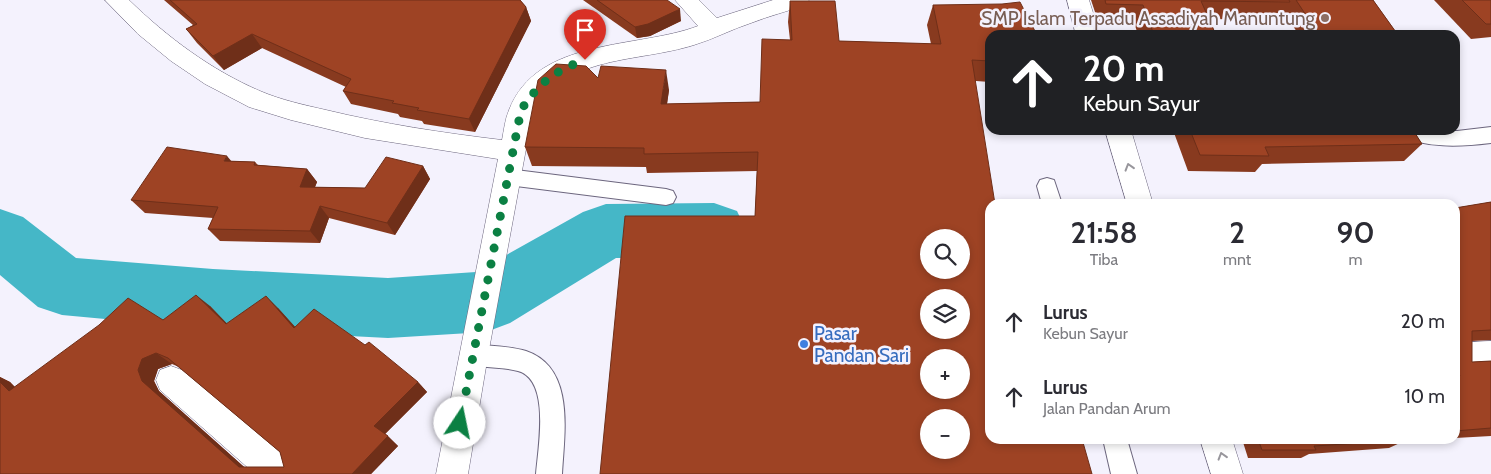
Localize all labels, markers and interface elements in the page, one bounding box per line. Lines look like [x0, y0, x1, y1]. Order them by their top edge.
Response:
place label: SMP Islam Terpadu Assadiyah Manuntung [981, 7, 1316, 30]
pin [564, 9, 606, 60]
marker: SMP Islam Terpadu Assadiyah Manuntung [1319, 12, 1331, 24]
icon: arrive [571, 16, 599, 44]
text: 20 m [1083, 47, 1165, 90]
icon: ahead [1000, 50, 1065, 115]
text: Kebun Sayur [1083, 90, 1200, 117]
one-way arrow [1124, 163, 1134, 172]
text: 21:58 [1070, 214, 1138, 251]
text: 2 [1229, 214, 1245, 251]
text: 90 [1337, 214, 1375, 251]
map controls [920, 229, 970, 459]
button: search [920, 229, 970, 279]
text: Tiba [1090, 250, 1118, 269]
text: mnt [1223, 250, 1251, 269]
text: m [1349, 250, 1363, 269]
button: layers [920, 289, 970, 339]
text: Lurus [1043, 301, 1088, 324]
icon: ahead [1000, 308, 1028, 336]
text: 20 m [1401, 310, 1445, 333]
place label: Pasar Pandan Sari [814, 322, 909, 367]
text: Kebun Sayur [1043, 324, 1128, 343]
marker: Pasar Pandan Sari [798, 338, 810, 350]
button: + [920, 349, 970, 399]
text: Lurus [1043, 376, 1088, 399]
icon: ahead [1000, 383, 1028, 411]
text: 10 m [1405, 385, 1445, 408]
position arrow [433, 396, 485, 448]
text: Jalan Pandan Arum [1043, 399, 1171, 418]
button: − [920, 409, 970, 459]
one-way arrow [1217, 453, 1227, 461]

